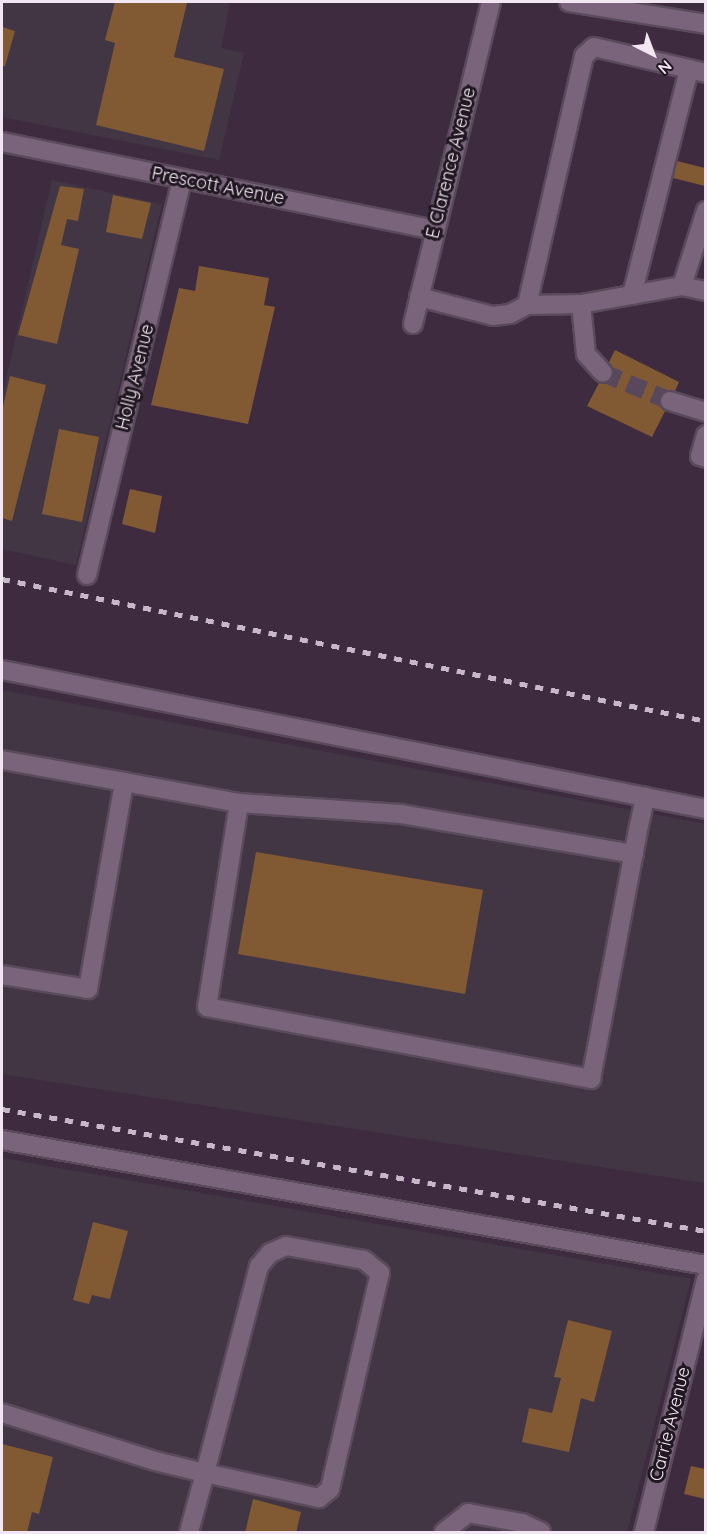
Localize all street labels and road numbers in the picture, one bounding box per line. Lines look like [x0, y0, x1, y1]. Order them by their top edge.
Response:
street label: E Clarence Avenue [422, 85, 480, 241]
street label: Prescott Avenue [150, 163, 286, 209]
street label: Holly Avenue [111, 322, 159, 432]
street label: Carrie Avenue [645, 1365, 695, 1483]

